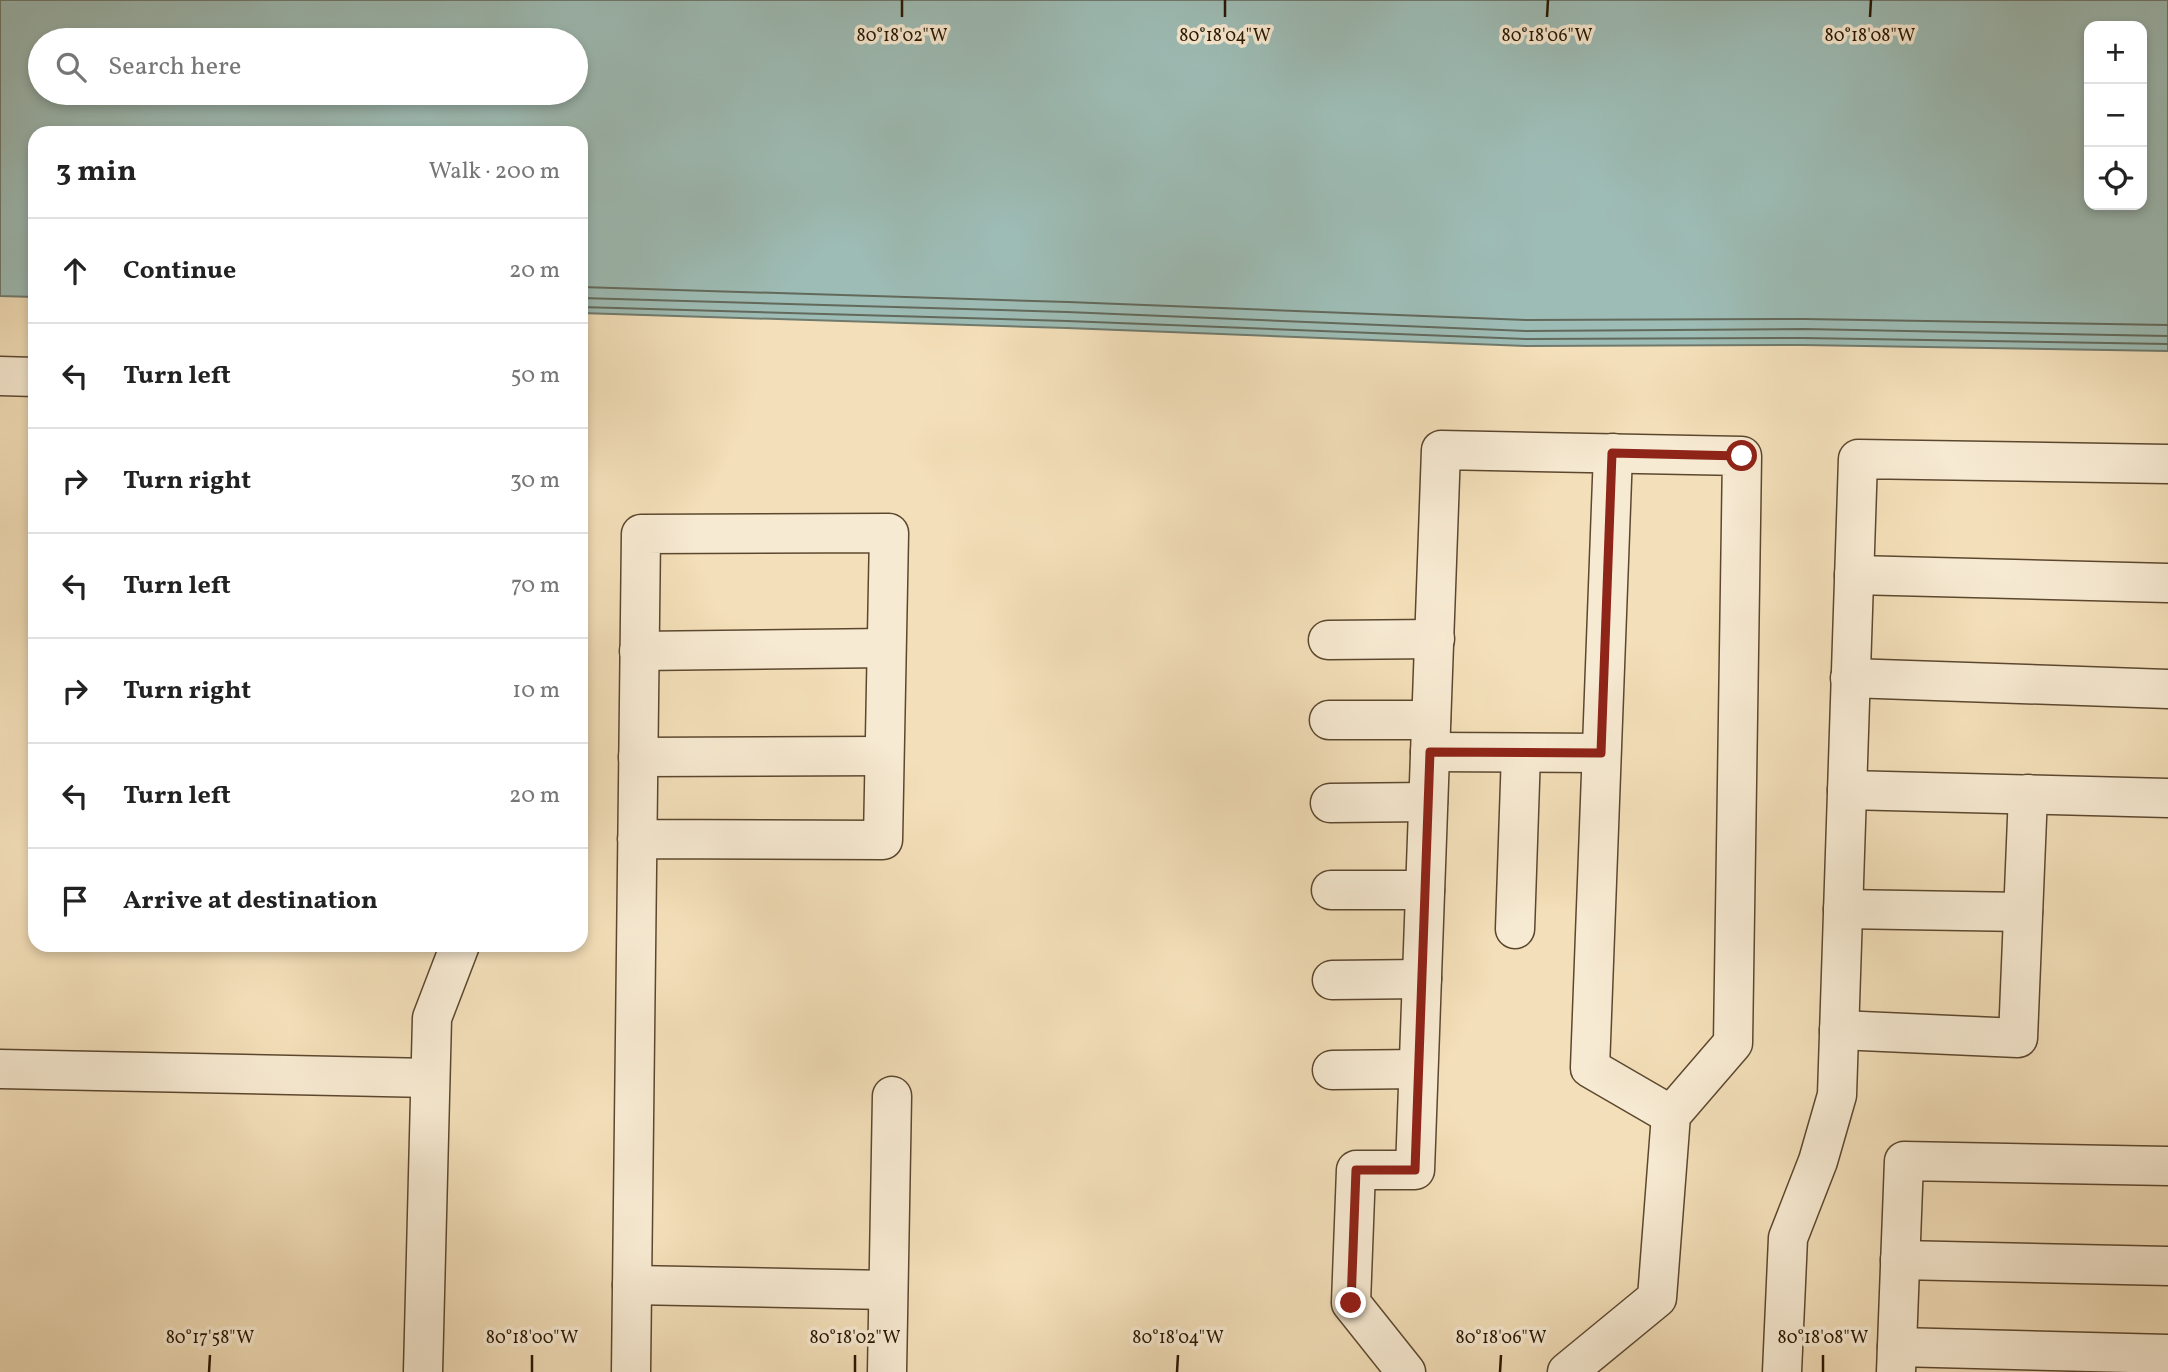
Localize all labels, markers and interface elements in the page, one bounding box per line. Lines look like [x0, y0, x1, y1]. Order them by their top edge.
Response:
map controls [2084, 21, 2147, 210]
button: + [2084, 21, 2147, 84]
text: 80°18'02"W [857, 24, 947, 49]
text: 80°18'04"W [1179, 24, 1271, 49]
text: 80°18'06"W [1502, 24, 1592, 49]
text: 80°18'08"W [1825, 24, 1915, 49]
search box [28, 28, 588, 105]
icon: search [52, 48, 90, 86]
text: Search here [108, 49, 241, 85]
button: − [2084, 84, 2147, 147]
button: locate [2084, 147, 2147, 210]
text: 3 min [56, 151, 137, 193]
text: Walk · 200 m [429, 156, 560, 188]
icon: ahead [56, 252, 94, 290]
text: Continue [123, 253, 236, 289]
text: 20 m [509, 255, 560, 287]
icon: left [56, 357, 94, 395]
text: Turn left [123, 358, 231, 394]
text: 50 m [511, 360, 560, 392]
route start [1726, 440, 1757, 471]
icon: right [56, 462, 94, 500]
text: Turn right [123, 463, 251, 499]
text: 30 m [510, 465, 560, 497]
icon: left [56, 567, 94, 605]
text: Turn left [123, 568, 231, 604]
text: 70 m [511, 570, 560, 602]
icon: right [56, 672, 94, 710]
text: Turn right [123, 673, 251, 709]
text: 10 m [512, 675, 560, 707]
icon: left [56, 777, 94, 815]
text: Turn left [123, 778, 231, 814]
text: 20 m [509, 780, 560, 812]
icon: arrive [56, 882, 94, 920]
text: Arrive at destination [123, 883, 378, 919]
route end [1335, 1287, 1366, 1318]
text: 80°17'58"W [166, 1326, 254, 1351]
text: 80°18'00"W [486, 1326, 578, 1351]
text: 80°18'02"W [810, 1326, 900, 1351]
text: 80°18'04"W [1132, 1326, 1224, 1351]
text: 80°18'06"W [1456, 1326, 1546, 1351]
text: 80°18'08"W [1778, 1326, 1868, 1351]

